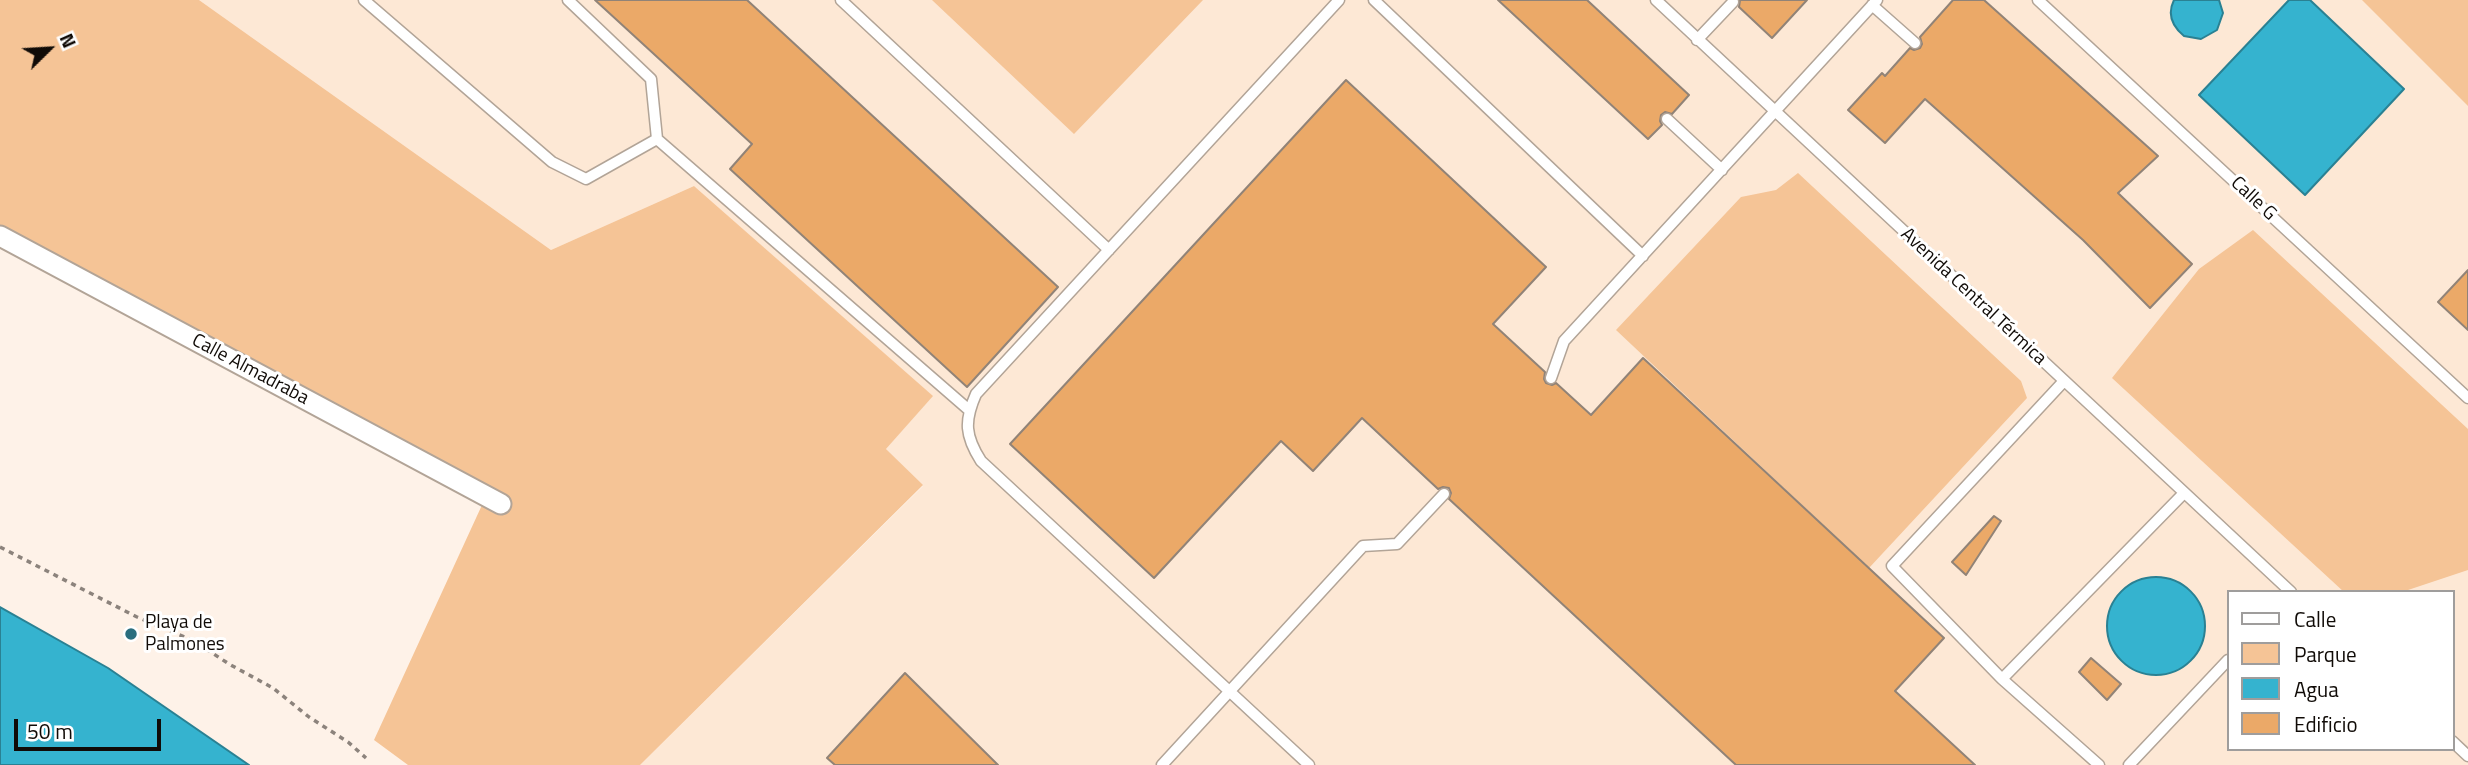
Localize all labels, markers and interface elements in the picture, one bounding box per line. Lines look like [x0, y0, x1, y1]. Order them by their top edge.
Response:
north arrow [14, 14, 84, 84]
text: N [53, 28, 85, 52]
street label: Calle G [2225, 172, 2281, 226]
street label: Avenida Central Térmica [1895, 223, 2051, 371]
street label: Calle Almadraba [188, 330, 312, 410]
legend [2226, 590, 2454, 751]
text: Calle [2294, 603, 2336, 635]
place label: Playa de Palmones [145, 612, 225, 656]
marker: Playa de Palmones [123, 626, 139, 642]
text: Parque [2294, 638, 2357, 670]
text: Agua [2294, 673, 2339, 705]
scale bar [18, 706, 164, 750]
text: Edificio [2294, 708, 2358, 740]
text: 50 m [27, 715, 73, 747]

